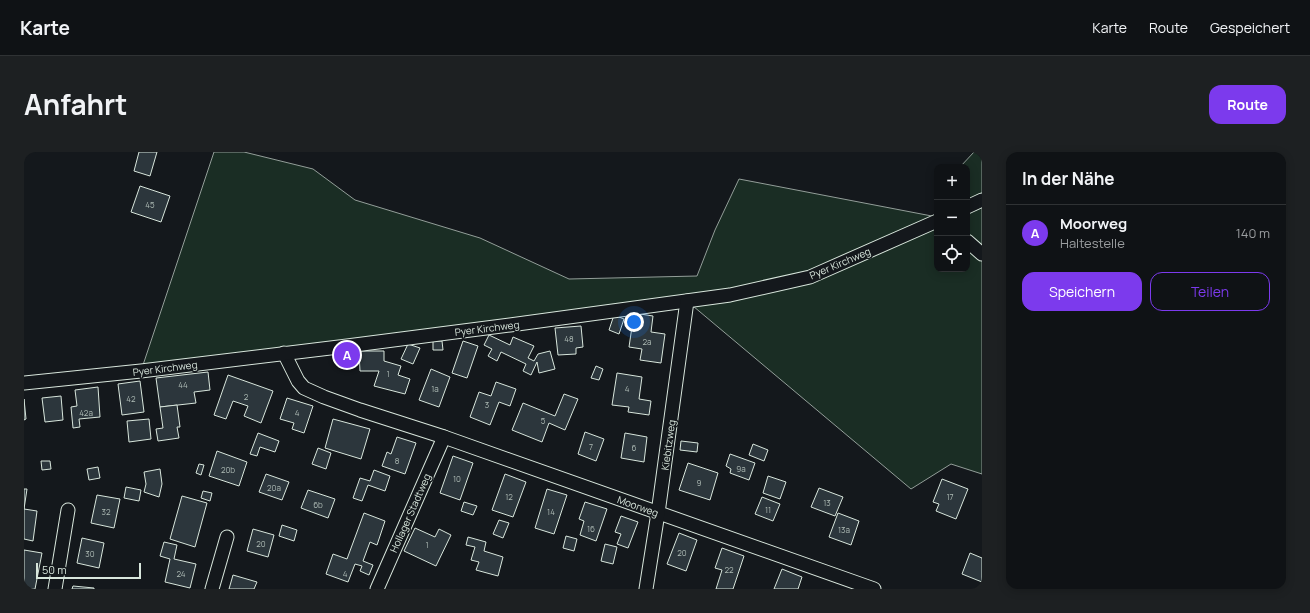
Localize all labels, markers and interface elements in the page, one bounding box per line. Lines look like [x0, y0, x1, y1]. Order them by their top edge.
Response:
text: Karte [20, 15, 70, 41]
text: Karte [1092, 18, 1127, 37]
text: Route [1149, 18, 1188, 37]
text: Gespeichert [1210, 18, 1290, 37]
text: Anfahrt [24, 85, 127, 123]
button: Route [1209, 85, 1286, 124]
map controls [934, 164, 970, 272]
button: + [934, 164, 970, 200]
text: In der Nähe [1022, 167, 1115, 190]
house number: 45 [145, 199, 155, 210]
button: − [934, 200, 970, 236]
text: Moorweg [1060, 213, 1127, 234]
text: A [1031, 224, 1039, 242]
text: 140 m [1236, 224, 1270, 242]
text: Haltestelle [1060, 234, 1125, 252]
button: locate [934, 236, 970, 272]
street label: Pyer Kirchweg [807, 244, 873, 282]
button: Speichern [1022, 272, 1142, 311]
button: Teilen [1150, 272, 1270, 311]
your location [624, 312, 644, 332]
street label: Pyer Kirchweg [454, 317, 520, 339]
house number: 48 [564, 333, 574, 344]
house number: 2a [642, 336, 652, 347]
pin: A [334, 340, 360, 370]
street label: Pyer Kirchweg [132, 357, 198, 379]
house number: 1 [386, 368, 390, 379]
house number: 44 [178, 379, 188, 390]
house number: 1a [431, 383, 439, 394]
house number: 4 [625, 383, 630, 394]
house number: 2 [244, 391, 249, 402]
house number: 42 [126, 393, 136, 404]
house number: 3 [485, 399, 489, 410]
house number: 42a [79, 407, 93, 418]
house number: 4 [295, 407, 300, 418]
house number: 5 [541, 415, 546, 426]
street label: Kiebitzweg [658, 419, 678, 471]
house number: 7 [589, 441, 593, 452]
house number: 6 [632, 442, 637, 453]
house number: 8 [395, 455, 400, 466]
house number: 9a [736, 463, 746, 474]
house number: 20b [221, 464, 235, 475]
street label: Hollager Stadtweg [386, 471, 434, 555]
house number: 10 [453, 473, 461, 484]
house number: 9 [697, 477, 702, 488]
house number: 20a [267, 482, 281, 493]
house number: 12 [505, 491, 513, 502]
house number: 17 [946, 491, 954, 502]
street label: Moorweg [615, 492, 661, 520]
house number: 13 [823, 497, 831, 508]
house number: 6b [313, 499, 323, 510]
house number: 11 [765, 504, 771, 515]
house number: 32 [102, 506, 111, 517]
house number: 14 [547, 506, 555, 517]
house number: 16 [587, 523, 595, 534]
house number: 13a [838, 524, 850, 535]
house number: 20 [256, 538, 266, 549]
house number: 1 [425, 539, 429, 550]
house number: 20 [677, 547, 687, 558]
house number: 30 [85, 548, 95, 559]
scale bar [36, 561, 141, 580]
text: 50 m [42, 562, 67, 577]
house number: 22 [724, 564, 734, 575]
house number: 24 [176, 568, 186, 579]
house number: 4 [343, 568, 348, 579]

